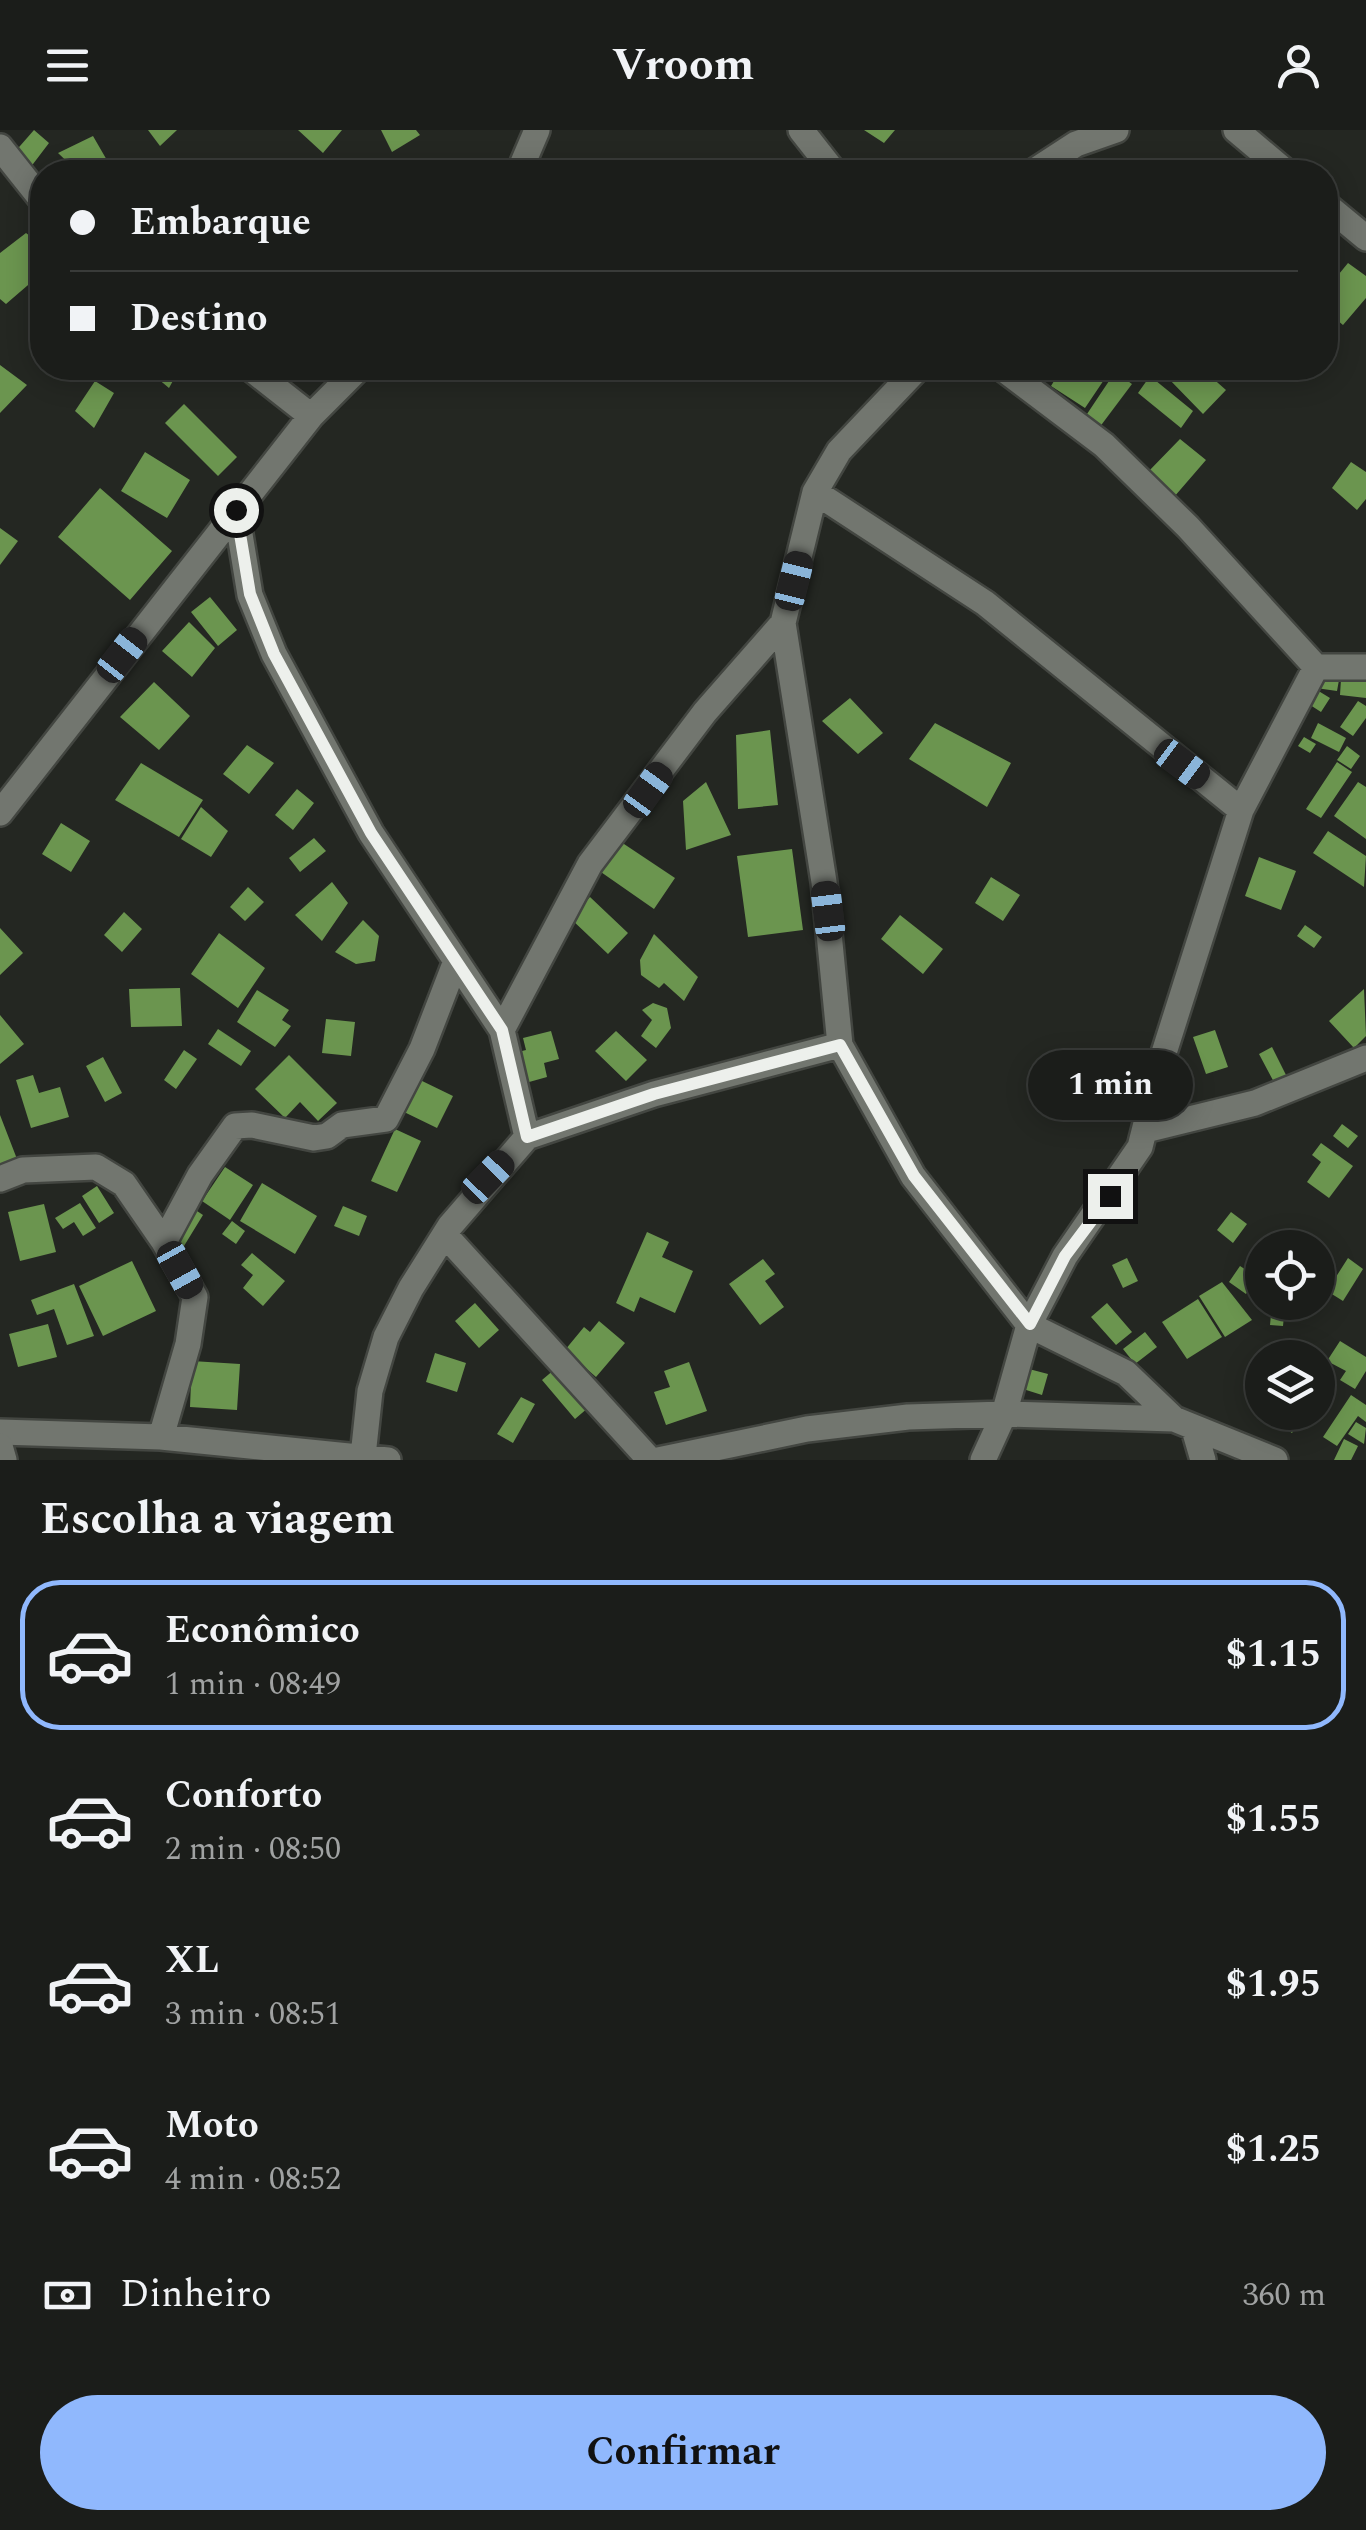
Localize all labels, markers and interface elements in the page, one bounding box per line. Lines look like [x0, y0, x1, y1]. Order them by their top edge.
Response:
text: Vroom [612, 31, 754, 100]
icon: menu [40, 38, 95, 93]
icon: person [1271, 38, 1326, 93]
text: Embarque [130, 194, 311, 252]
text: Destino [130, 290, 268, 348]
route start [214, 488, 259, 533]
car [772, 548, 816, 614]
car [92, 622, 152, 688]
car [1149, 734, 1215, 794]
car [618, 757, 678, 823]
car [809, 879, 847, 943]
callout: 1 min [1028, 1051, 1192, 1121]
text: 1 min [1068, 1060, 1153, 1109]
car [456, 1145, 520, 1209]
route end [1088, 1174, 1133, 1219]
map controls [1245, 1230, 1335, 1430]
button: locate [1245, 1230, 1335, 1320]
car [152, 1236, 208, 1304]
button: layers [1245, 1340, 1335, 1430]
text: Escolha a viagem [40, 1485, 394, 1554]
text: Econômico [165, 1602, 360, 1660]
icon: car [45, 1610, 135, 1700]
text: $1.15 [1226, 1626, 1321, 1684]
text: 1 min · 08:49 [165, 1660, 341, 1709]
text: Conforto [165, 1767, 322, 1825]
icon: car [45, 1775, 135, 1865]
text: $1.55 [1226, 1791, 1321, 1849]
text: 2 min · 08:50 [165, 1825, 341, 1874]
text: XL [165, 1932, 219, 1990]
icon: car [45, 1940, 135, 2030]
text: $1.95 [1226, 1956, 1321, 2014]
text: 3 min · 08:51 [165, 1990, 341, 2039]
text: Moto [165, 2097, 259, 2155]
icon: car [45, 2105, 135, 2195]
text: $1.25 [1226, 2121, 1321, 2179]
text: 4 min · 08:52 [165, 2155, 341, 2204]
text: Dinheiro [120, 2266, 271, 2324]
icon: cash [40, 2268, 95, 2323]
text: 360 m [1242, 2271, 1326, 2320]
button: Confirmar [40, 2395, 1326, 2510]

